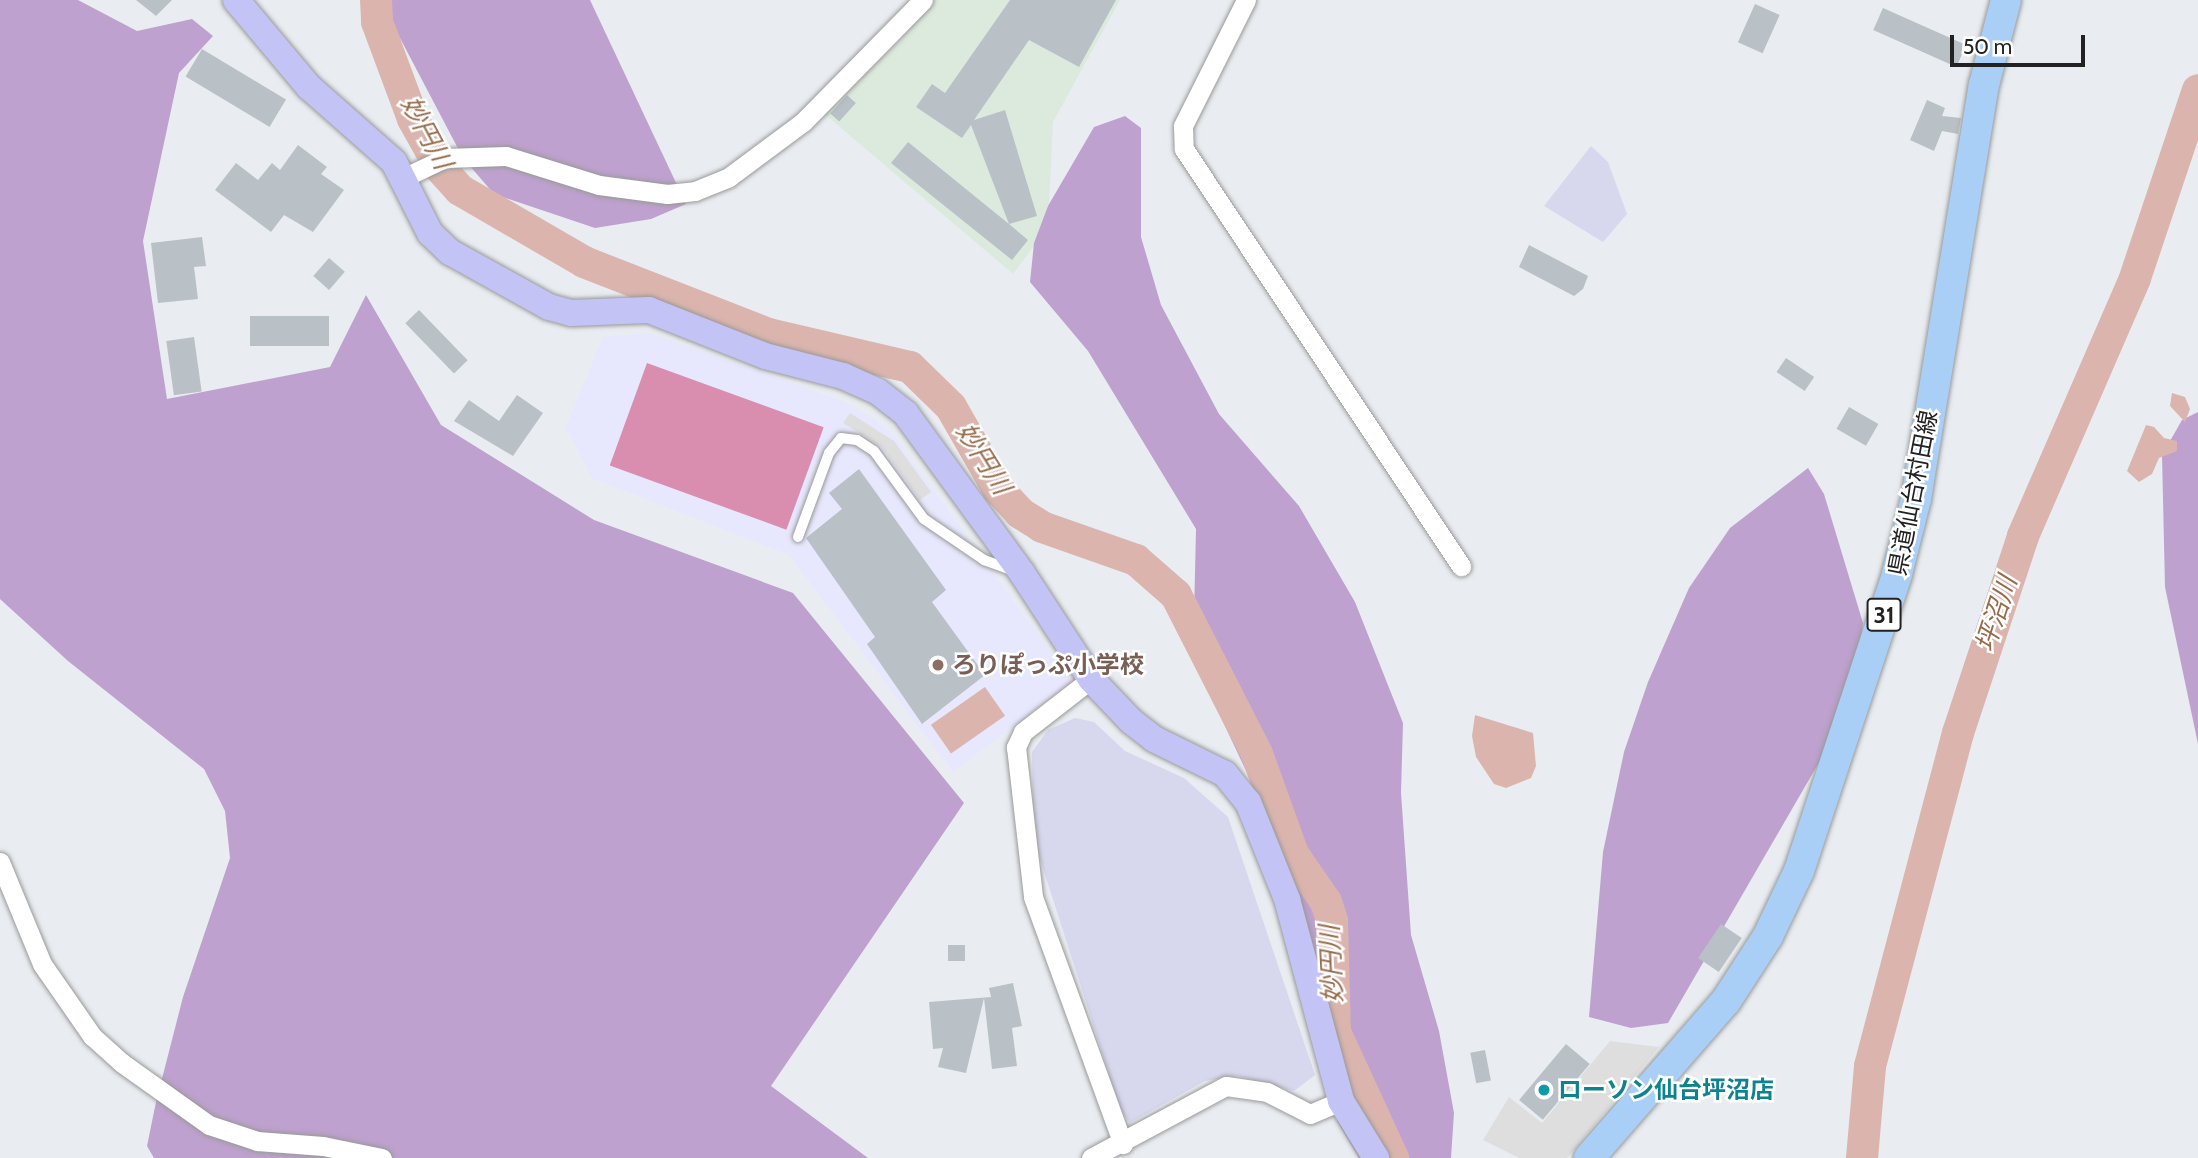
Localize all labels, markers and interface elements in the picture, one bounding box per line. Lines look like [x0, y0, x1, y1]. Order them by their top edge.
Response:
scale bar [1953, 21, 2088, 65]
text: 50 m [1963, 34, 2012, 59]
water label: 妙円川 [394, 91, 458, 175]
street label: 県道仙台村田線 [1883, 408, 1943, 578]
water label: 妙円川 [949, 418, 1017, 500]
water label: 坪沼川 [1970, 572, 2024, 656]
road number: 31 [1867, 596, 1902, 635]
place label: ろりぽっぷ小学校 [952, 651, 1144, 679]
marker: ろりぽっぷ小学校 [930, 657, 946, 673]
water label: 妙円川 [1314, 924, 1350, 1004]
place label: ローソン仙台坪沼店 [1558, 1076, 1774, 1104]
marker: ローソン仙台坪沼店 [1536, 1082, 1552, 1098]

